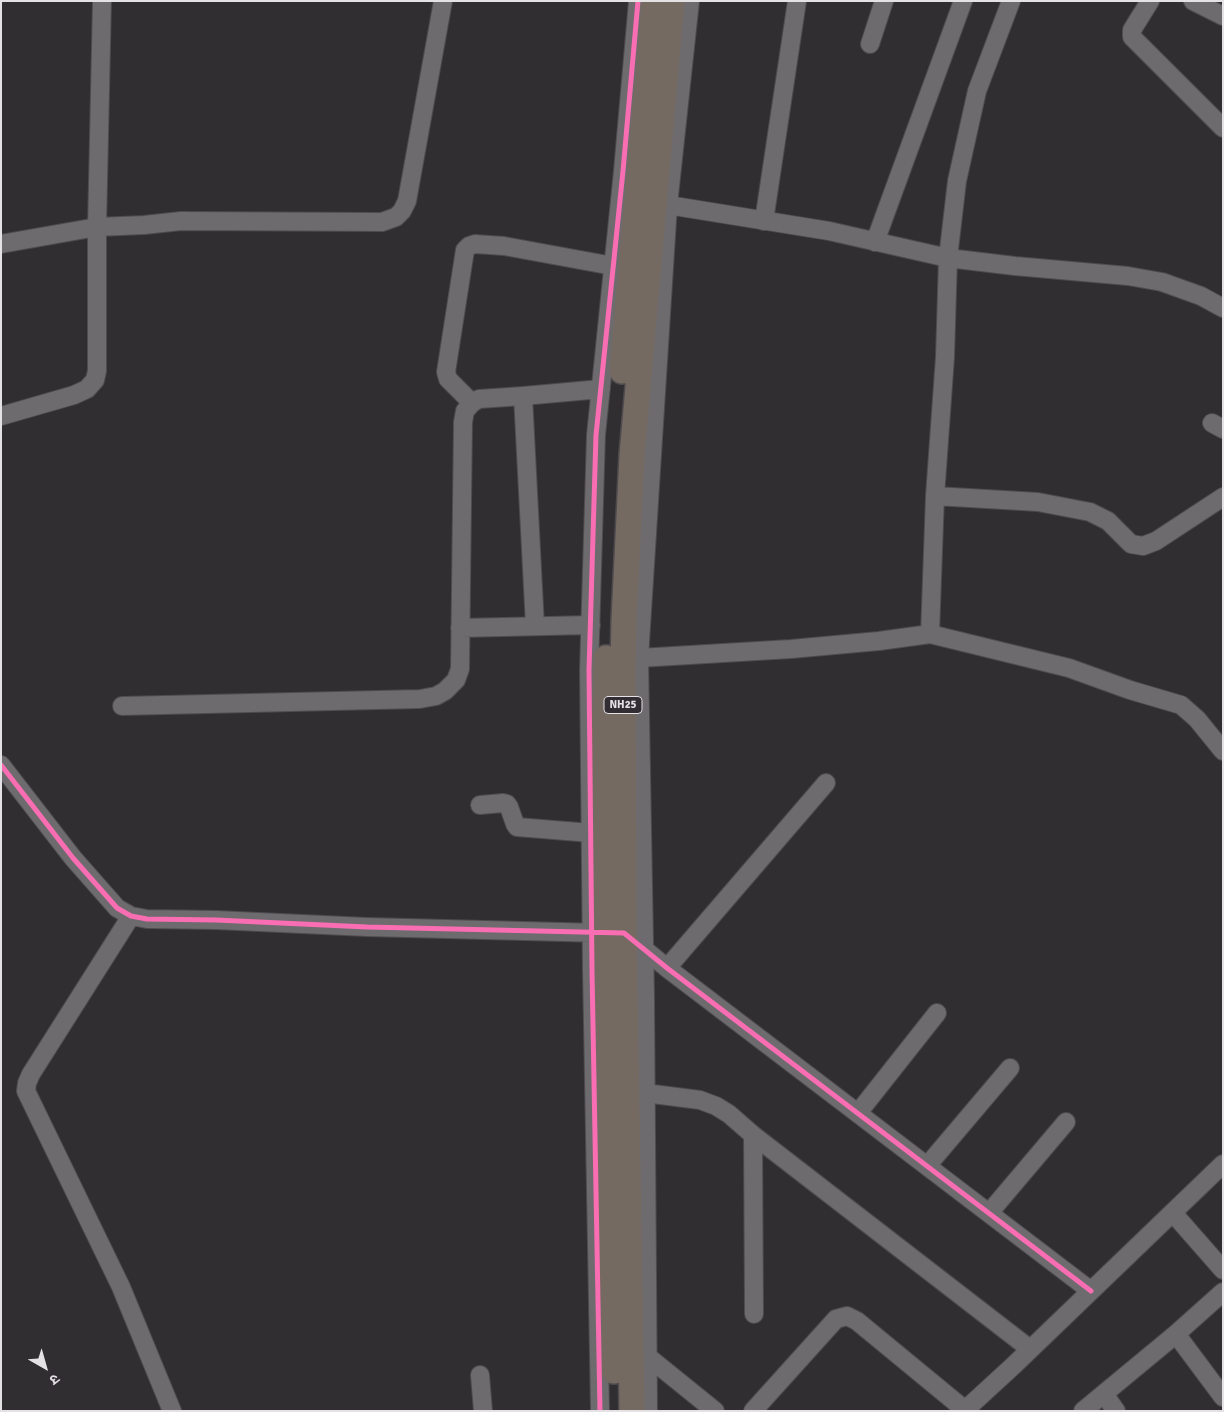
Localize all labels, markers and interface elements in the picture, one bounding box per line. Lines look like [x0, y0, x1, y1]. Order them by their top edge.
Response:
road number: NH25 [604, 696, 642, 714]
north arrow [20, 1342, 70, 1392]
text: उ [46, 1370, 63, 1388]

